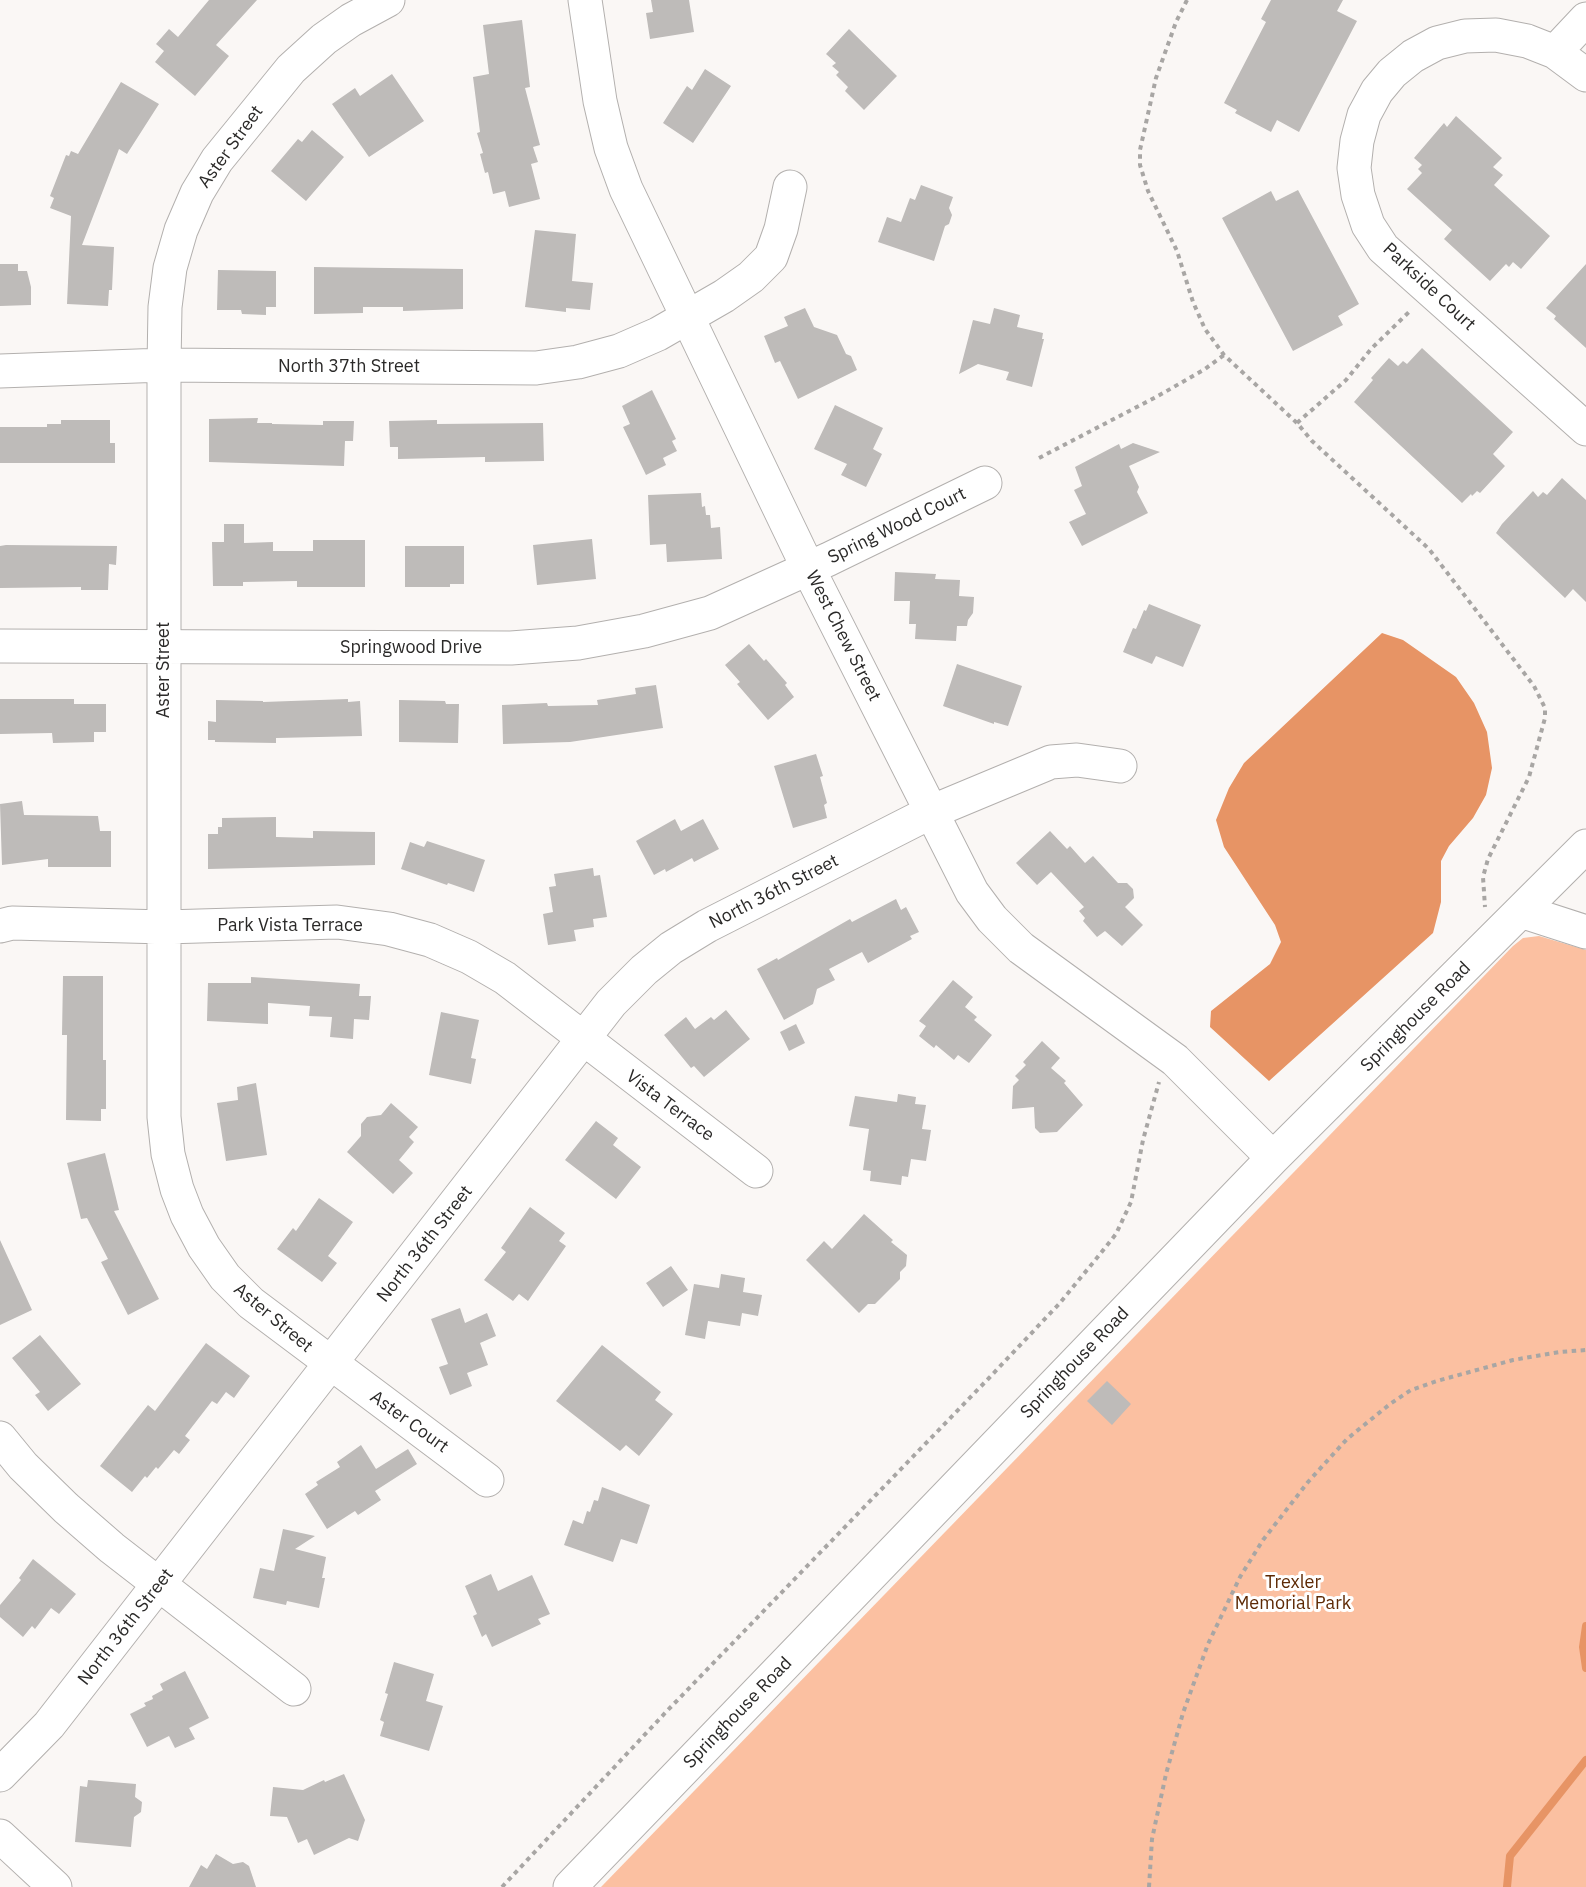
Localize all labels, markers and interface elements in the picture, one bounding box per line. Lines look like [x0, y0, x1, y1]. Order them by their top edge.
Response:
street label: Aster Street [194, 102, 268, 192]
street label: Parkside Court [1378, 239, 1480, 335]
street label: North 37th Street [278, 356, 420, 378]
street label: Spring Wood Court [824, 483, 970, 569]
street label: West Chew Street [801, 567, 885, 705]
street label: Aster Street [153, 622, 175, 718]
street label: Springwood Drive [340, 637, 482, 659]
street label: North 36th Street [706, 850, 842, 934]
street label: Park Vista Terrace [217, 915, 363, 937]
street label: Springhouse Road [1357, 958, 1475, 1076]
street label: Vista Terrace [622, 1066, 718, 1146]
street label: North 36th Street [373, 1181, 477, 1307]
street label: Aster Street [229, 1279, 317, 1357]
street label: Springhouse Road [1016, 1303, 1134, 1423]
street label: Aster Court [366, 1386, 452, 1458]
street label: North 36th Street [74, 1564, 178, 1690]
park label: Trexler Memorial Park [1235, 1572, 1351, 1614]
street label: Springhouse Road [679, 1653, 797, 1773]

